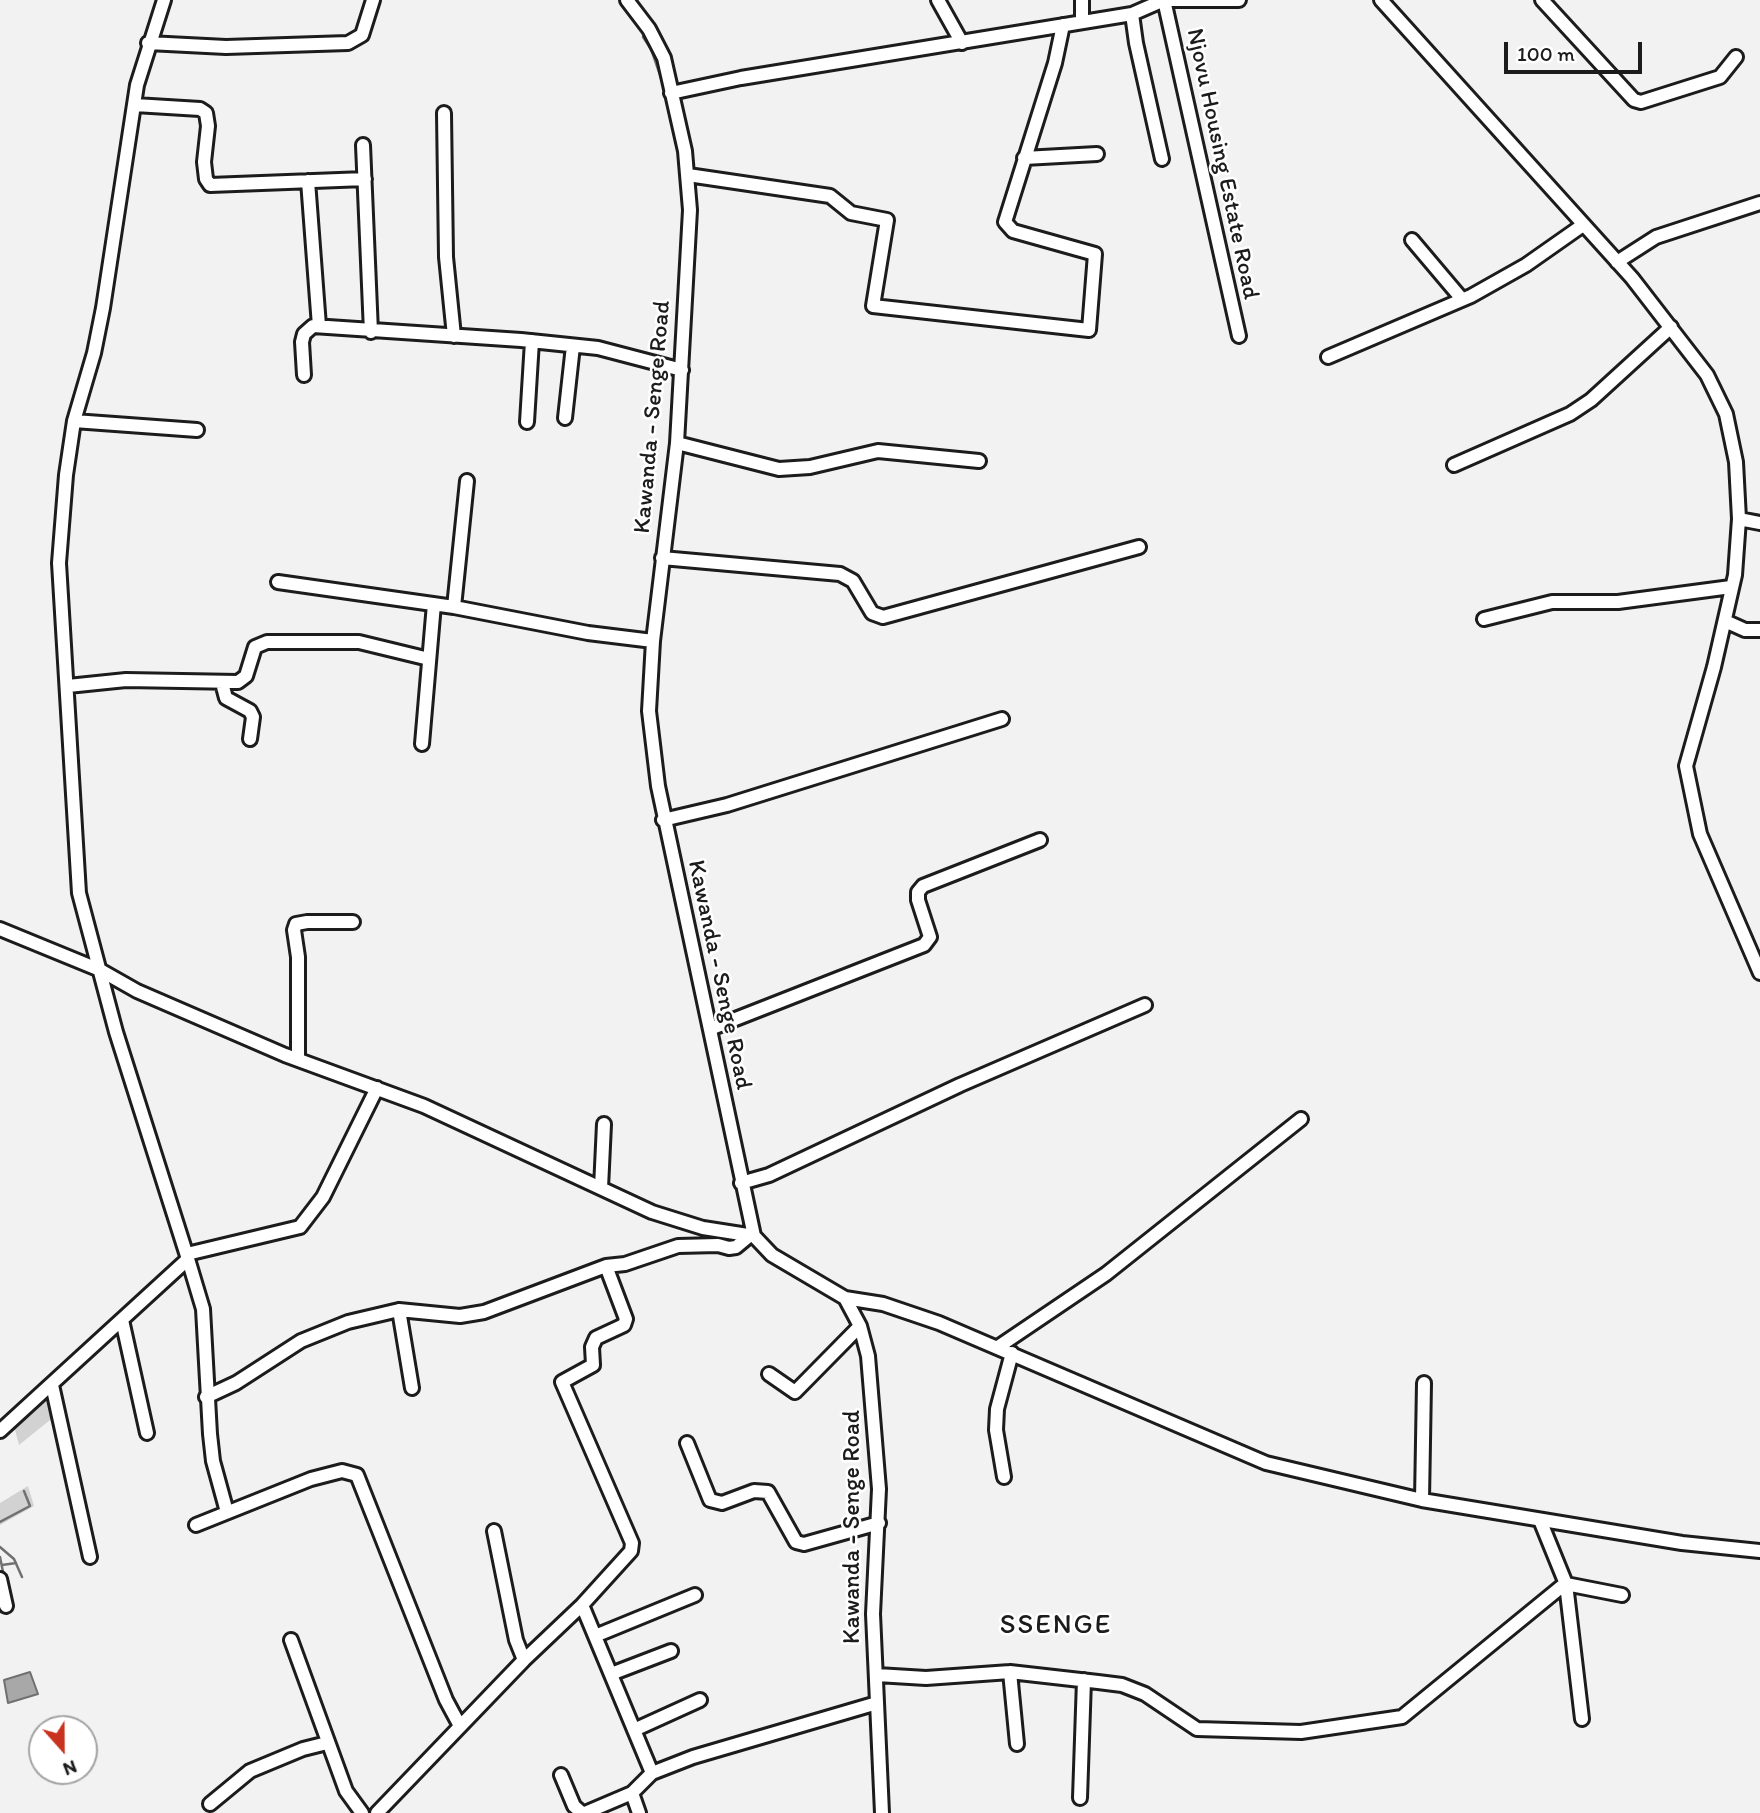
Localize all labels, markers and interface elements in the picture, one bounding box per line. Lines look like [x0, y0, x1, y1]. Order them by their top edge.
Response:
street label: Njovu Housing Estate Road [1179, 26, 1265, 302]
scale bar [1508, 28, 1646, 72]
text: 100 m [1517, 41, 1575, 66]
street label: Kawanda - Senge Road [628, 299, 678, 535]
street label: Kawanda - Senge Road [681, 858, 757, 1092]
street label: Kawanda - Senge Road [839, 1410, 867, 1644]
district label: SSENGE [1000, 1609, 1112, 1643]
north arrow [28, 1715, 98, 1785]
text: N [60, 1755, 80, 1781]

